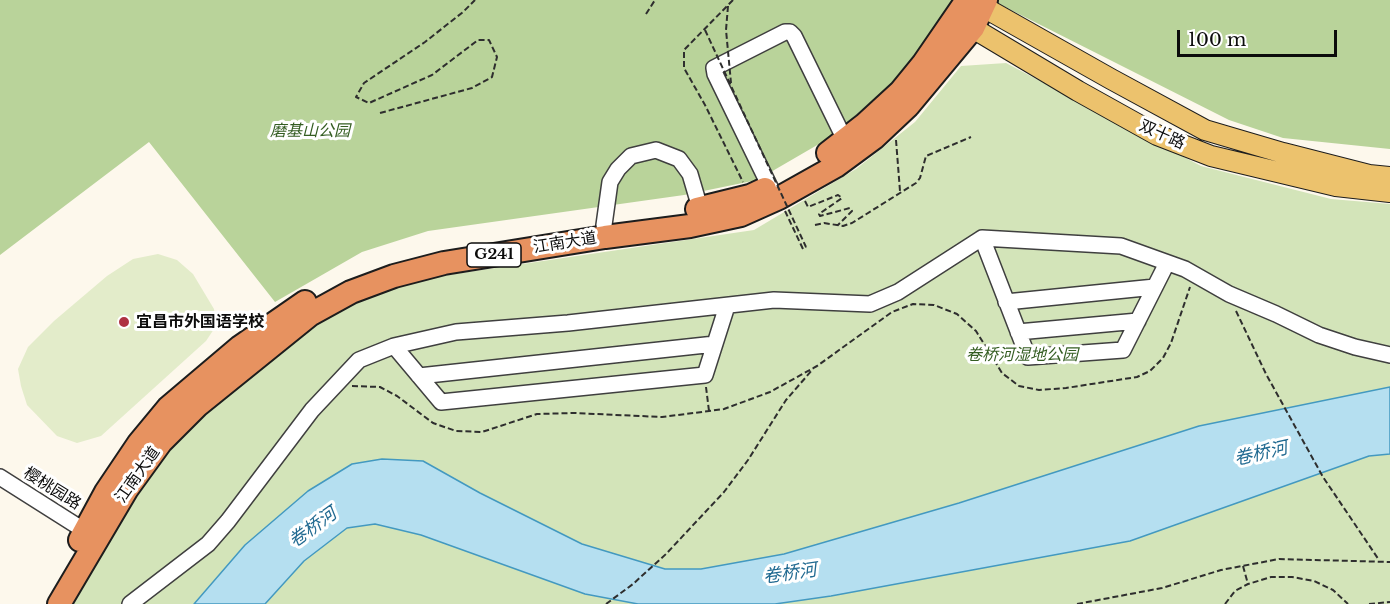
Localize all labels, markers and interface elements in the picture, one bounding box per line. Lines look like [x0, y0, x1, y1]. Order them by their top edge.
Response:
scale bar [1180, 18, 1340, 56]
text: 100 m [1188, 29, 1246, 51]
street label: 双十路 [1136, 116, 1188, 154]
park label: 磨基山公园 [270, 121, 350, 141]
street label: 江南大道 [532, 229, 598, 257]
road number: G241 [467, 243, 521, 267]
place label: 宜昌市外国语学校 [136, 312, 264, 332]
marker: 宜昌市外国语学校 [117, 315, 131, 329]
park label: 卷桥河湿地公园 [966, 345, 1078, 365]
water label: 卷桥河 [1232, 437, 1290, 471]
street label: 江南大道 [112, 443, 164, 507]
street label: 樱桃园路 [20, 464, 84, 514]
water label: 卷桥河 [285, 503, 341, 553]
water label: 卷桥河 [762, 560, 818, 588]

